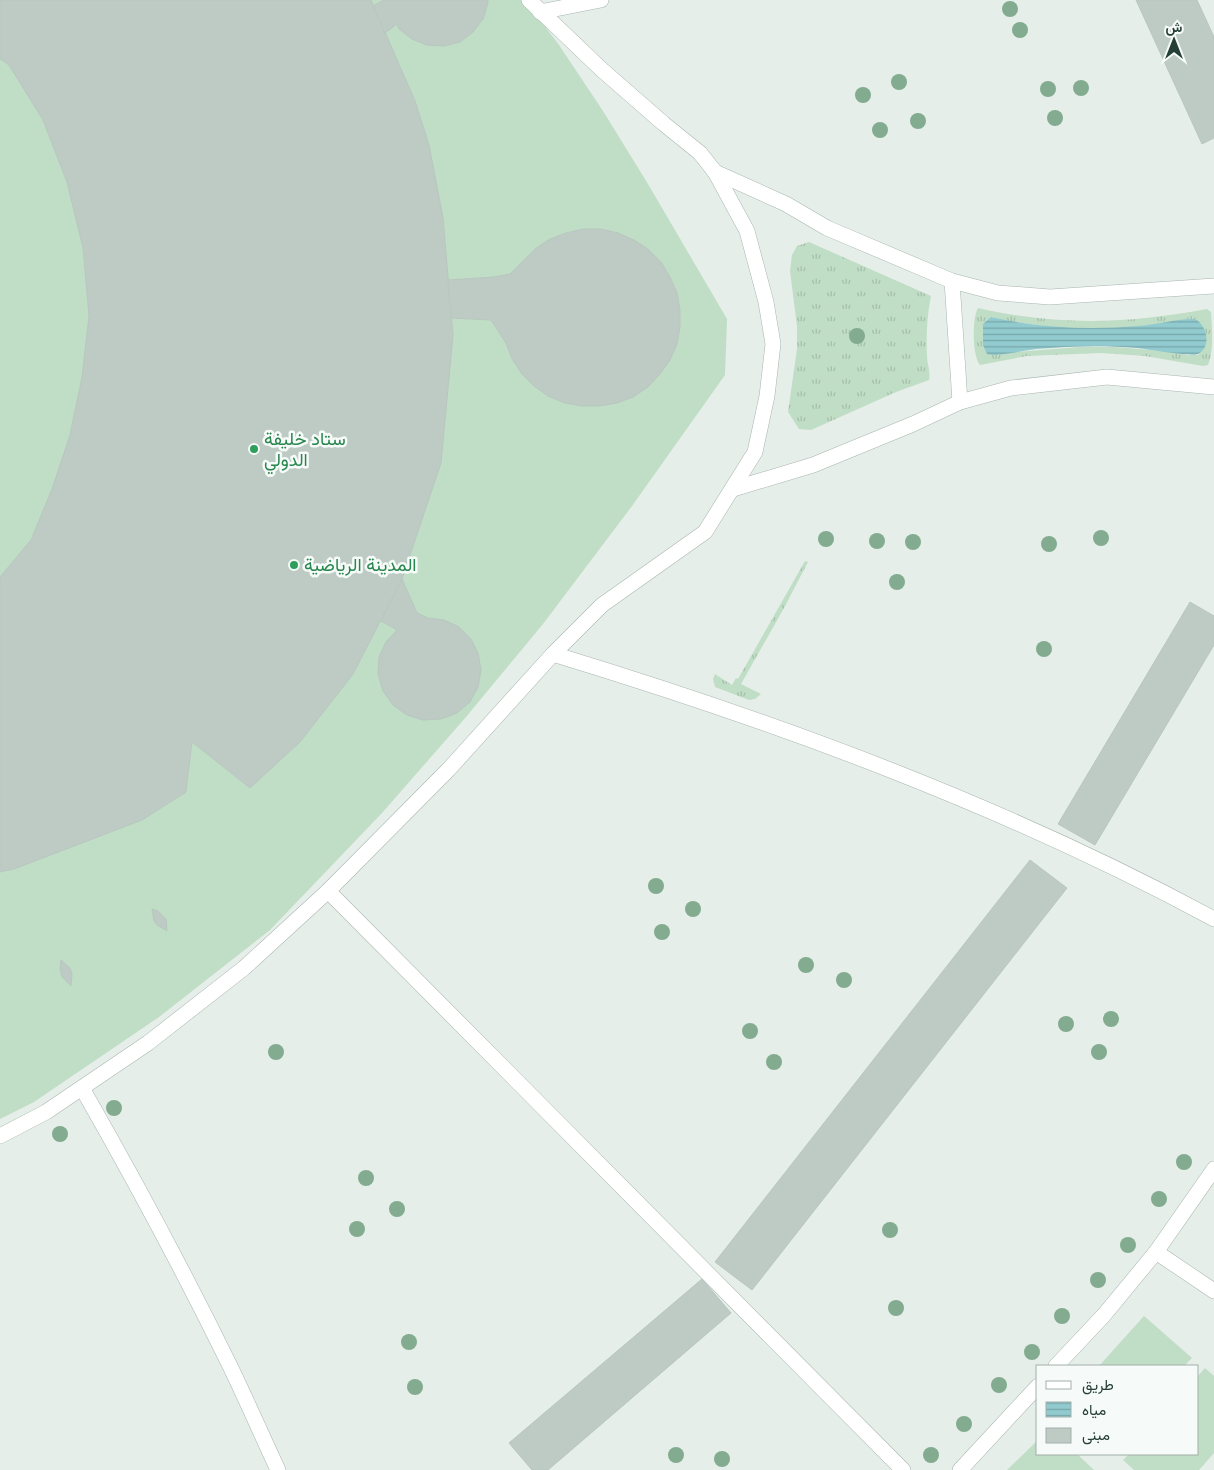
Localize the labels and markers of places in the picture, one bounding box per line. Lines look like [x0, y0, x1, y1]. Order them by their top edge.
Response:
place label: ستاد خليفة الدولي [264, 428, 346, 475]
marker: ستاد خليفة الدولي [248, 443, 260, 455]
place label: المدينة الرياضية [304, 554, 417, 576]
marker: المدينة الرياضية [288, 559, 300, 571]

